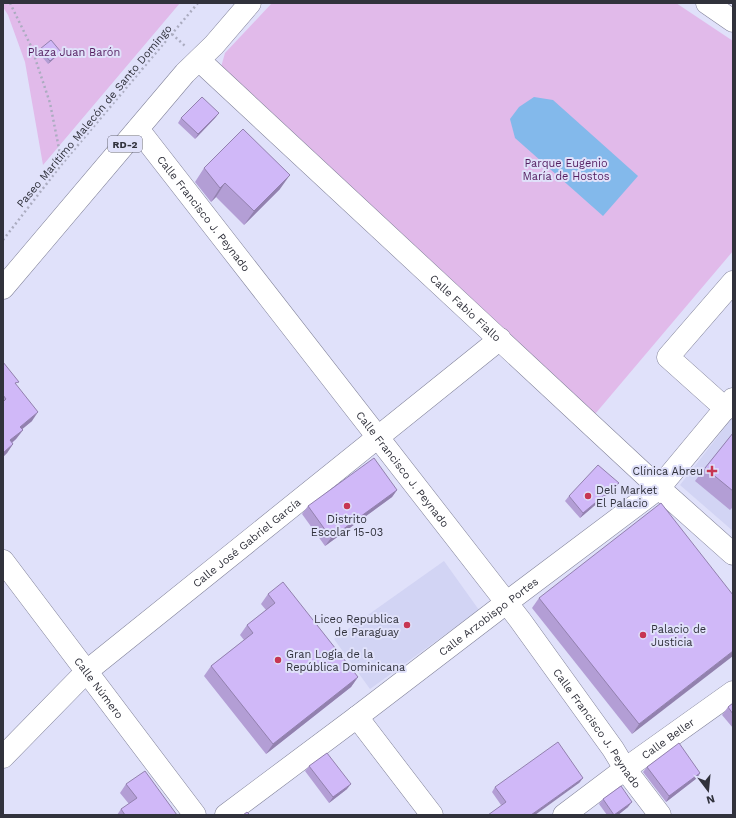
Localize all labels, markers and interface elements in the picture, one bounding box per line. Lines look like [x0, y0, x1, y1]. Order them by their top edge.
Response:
street label: Paseo Marítimo Malecón de Santo Domingo [14, 22, 175, 210]
park label: Plaza Juan Barón [28, 46, 120, 59]
road number: RD-2 [108, 136, 142, 152]
street label: Calle Francisco J. Peynado [154, 153, 252, 274]
park label: Parque Eugenio María de Hostos [522, 157, 610, 183]
street label: Calle Fabio Fiallo [427, 272, 503, 345]
street label: Calle Francisco J. Peynado [353, 409, 451, 530]
place label: Clínica Abreu [632, 465, 703, 478]
marker: Clínica Abreu [706, 465, 718, 477]
place label: Deli Market El Palacio [596, 484, 658, 510]
marker: Deli Market El Palacio [583, 491, 593, 501]
street label: Calle José Gabriel García [190, 496, 303, 590]
marker: Distrito Escolar 15-03 [342, 501, 352, 511]
place label: Distrito Escolar 15-03 [311, 513, 383, 539]
street label: Calle Arzobispo Portes [436, 575, 541, 659]
place label: Liceo Republica de Paraguay [314, 613, 399, 639]
marker: Liceo Republica de Paraguay [402, 620, 412, 630]
place label: Palacio de Justicia [651, 623, 706, 649]
marker: Palacio de Justicia [638, 630, 648, 640]
place label: Gran Logia de la República Dominicana [286, 648, 405, 674]
street label: Calle Número [71, 655, 126, 721]
marker: Gran Logia de la República Dominicana [273, 655, 283, 665]
street label: Calle Francisco J. Peynado [550, 666, 643, 791]
street label: Calle Beller [639, 715, 697, 762]
north arrow [688, 770, 728, 810]
text: N [705, 792, 716, 807]

